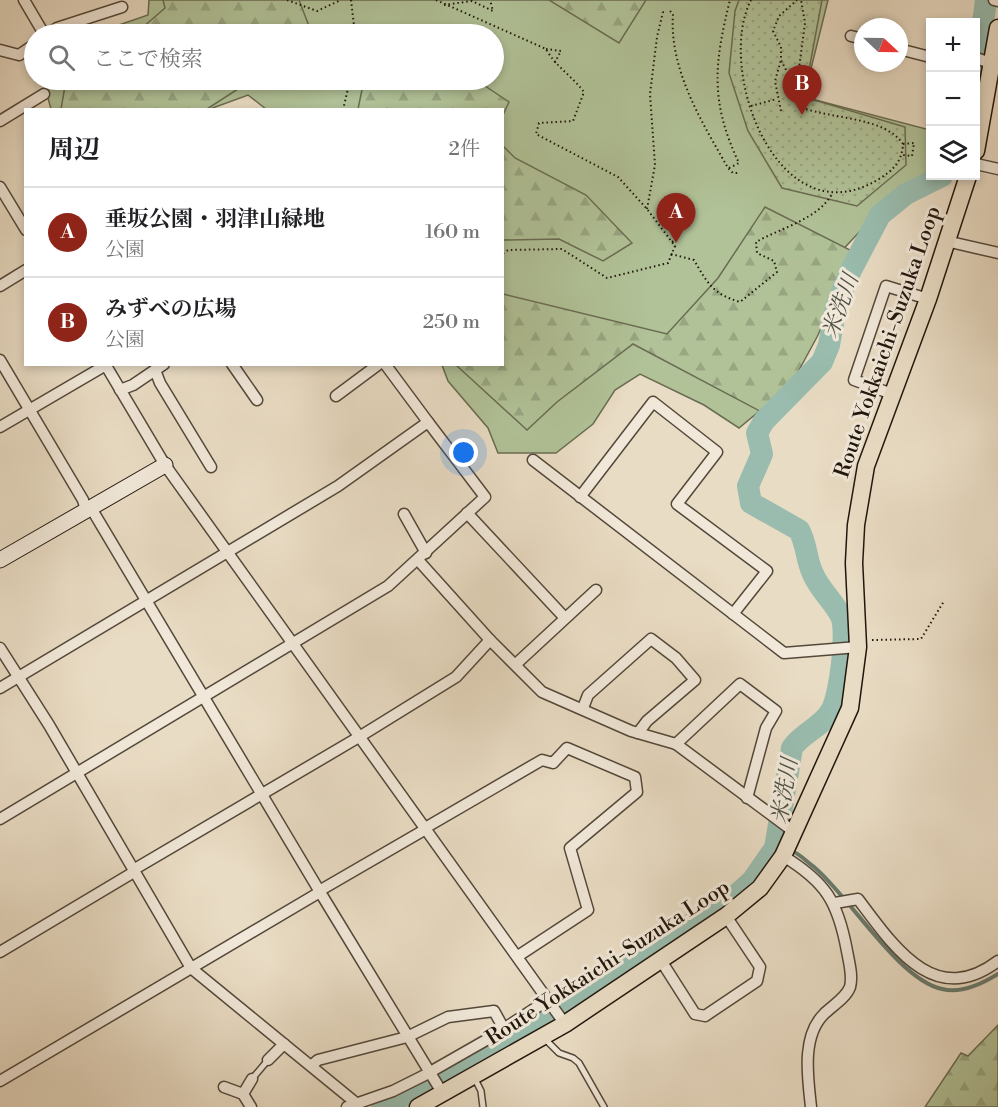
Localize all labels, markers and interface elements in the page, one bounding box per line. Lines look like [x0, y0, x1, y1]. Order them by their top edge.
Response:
north arrow [854, 18, 908, 72]
map controls [926, 18, 980, 180]
button: + [926, 18, 980, 72]
search box [24, 24, 504, 90]
icon: search [45, 41, 78, 74]
text: ここで検索 [93, 46, 203, 73]
pin: B [782, 66, 822, 115]
button: − [926, 72, 980, 126]
button: layers [926, 126, 980, 180]
text: 周辺 [48, 134, 100, 166]
text: 2件 [449, 137, 480, 162]
pin: A [656, 194, 696, 243]
street label: Route Yokkaichi-Suzuka Loop [829, 203, 947, 481]
text: 垂坂公園・羽津山緑地 [105, 206, 325, 233]
text: A [60, 220, 75, 245]
text: 160 m [425, 220, 480, 245]
text: 公園 [105, 238, 145, 263]
water label: 米洗川 [817, 269, 866, 342]
text: みずべの広場 [105, 296, 237, 323]
text: B [60, 310, 75, 335]
text: 250 m [423, 310, 480, 335]
text: 公園 [105, 328, 145, 353]
your location [449, 438, 478, 467]
water label: 米洗川 [766, 754, 804, 826]
street label: Route Yokkaichi-Suzuka Loop [481, 874, 735, 1052]

